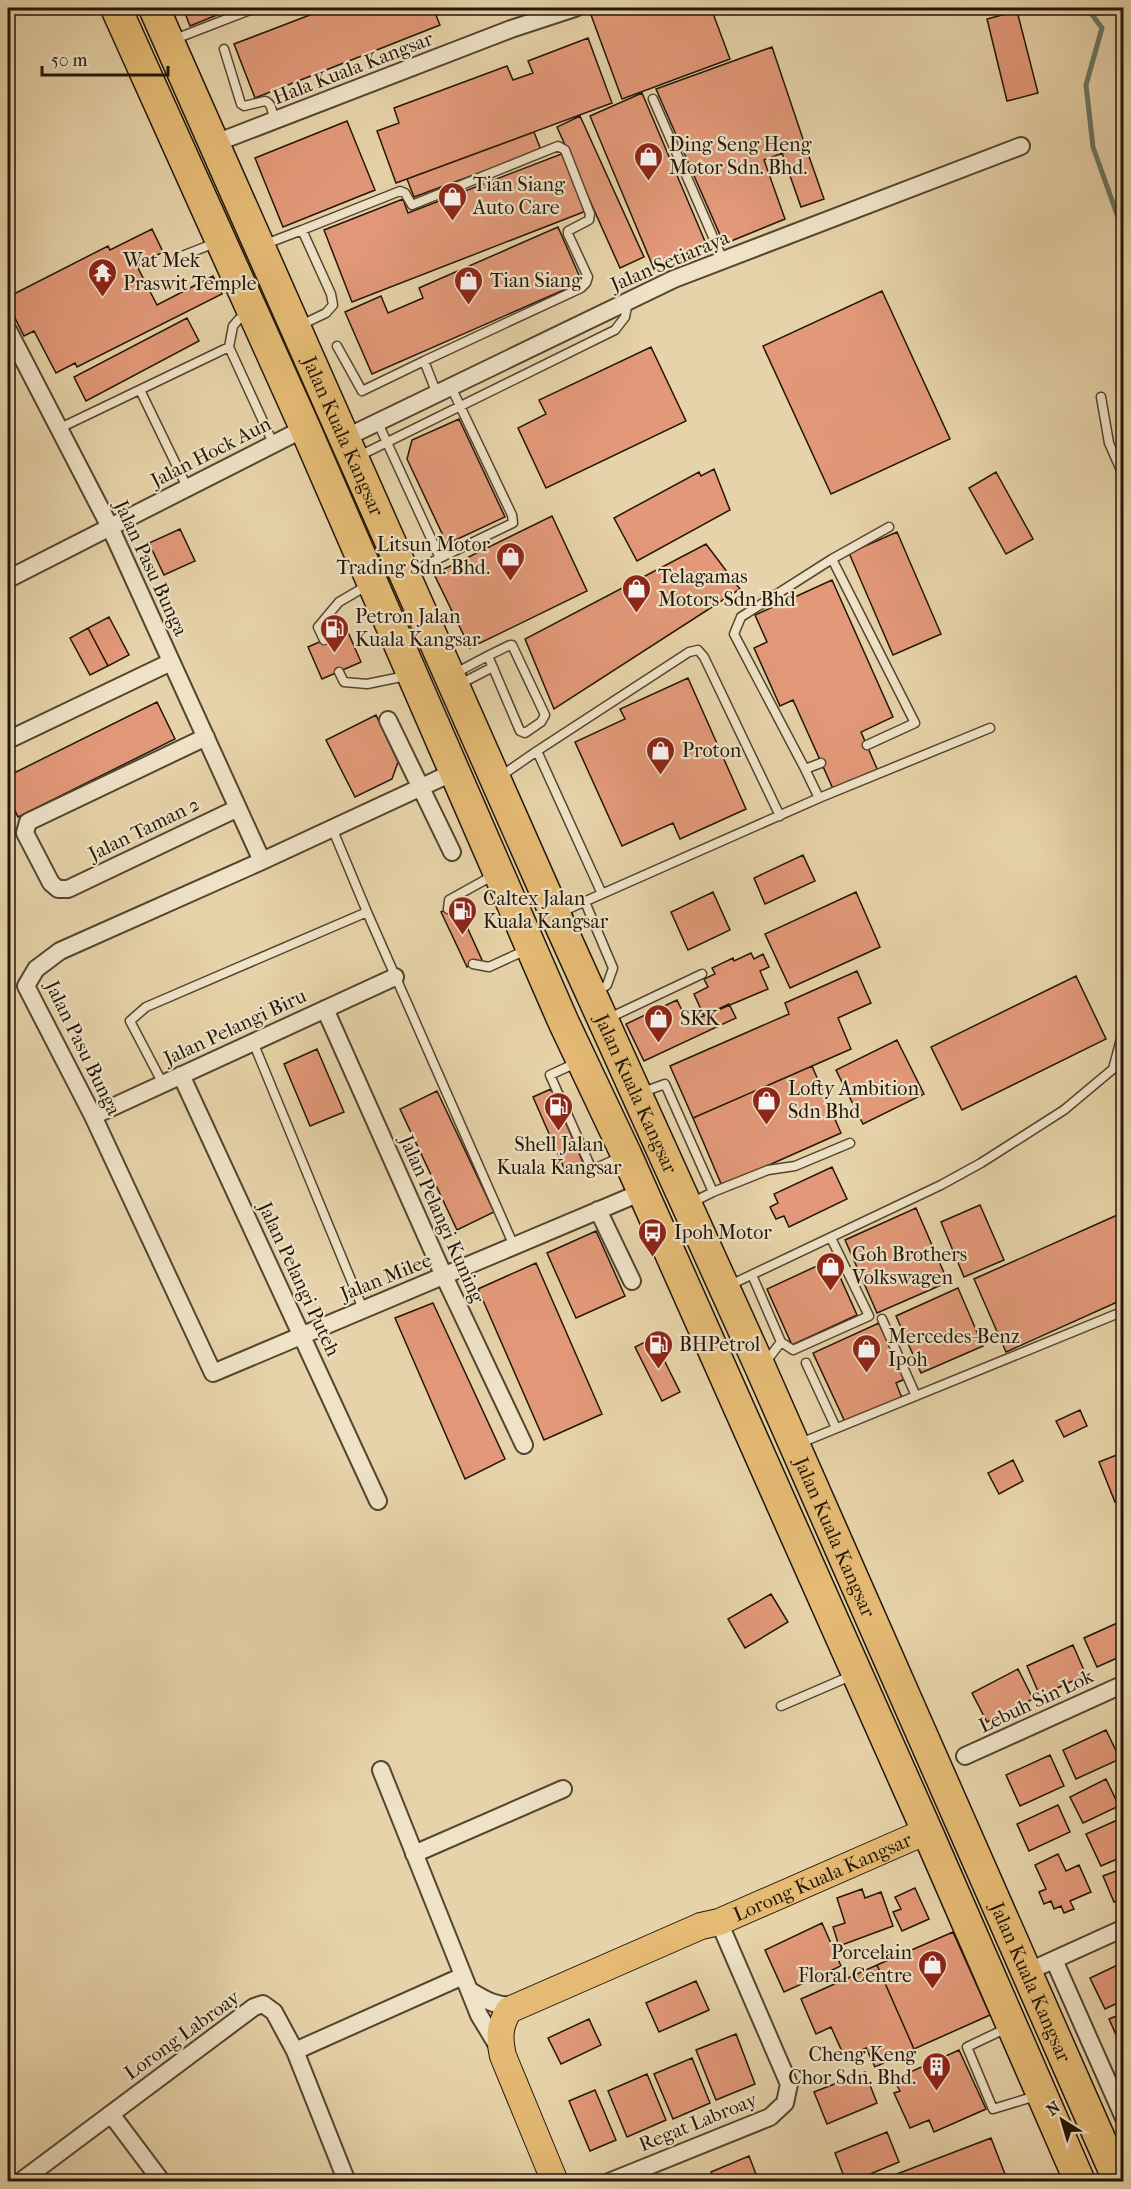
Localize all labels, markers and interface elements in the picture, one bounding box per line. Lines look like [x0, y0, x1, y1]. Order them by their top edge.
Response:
street label: Hala Kuala Kangsar [270, 27, 437, 109]
scale bar [42, 39, 168, 77]
text: 50 m [51, 50, 88, 71]
place label: Ding Seng Heng Motor Sdn. Bhd. [669, 133, 812, 179]
shop icon: Ding Seng Heng Motor Sdn. Bhd. [632, 140, 664, 182]
place label: Tian Siang Auto Care [472, 173, 565, 219]
shop icon: Tian Siang Auto Care [436, 180, 468, 222]
street label: Jalan Setiaraya [605, 225, 733, 297]
place label: Wat Mek Praswit Temple [122, 249, 257, 295]
temple icon: Wat Mek Praswit Temple [86, 256, 118, 298]
shop icon: Tian Siang [453, 264, 485, 306]
place label: Tian Siang [490, 269, 582, 292]
street label: Jalan Kuala Kangsar [297, 351, 389, 520]
street label: Jalan Hock Aun [145, 412, 275, 493]
street label: Jalan Pasu Bunga [109, 495, 193, 640]
place label: Litsun Motor Trading Sdn. Bhd. [336, 533, 490, 579]
shop icon: Litsun Motor Trading Sdn. Bhd. [495, 540, 527, 582]
place label: Telagamas Motors Sdn Bhd [658, 565, 797, 611]
shop icon: Telagamas Motors Sdn Bhd [621, 572, 653, 614]
place label: Petron Jalan Kuala Kangsar [355, 605, 481, 651]
fuel station icon: Petron Jalan Kuala Kangsar [318, 612, 350, 654]
shop icon: Proton [645, 734, 677, 776]
place label: Proton [682, 739, 742, 762]
street label: Jalan Taman 2 [83, 792, 203, 867]
place label: Caltex Jalan Kuala Kangsar [483, 887, 609, 933]
fuel station icon: Caltex Jalan Kuala Kangsar [446, 894, 478, 936]
street label: Jalan Pasu Bunga [40, 975, 126, 1120]
street label: Jalan Pelangi Biru [158, 984, 311, 1071]
shop icon: SKK [643, 1002, 675, 1044]
place label: SKK [680, 1007, 721, 1030]
street label: Jalan Kuala Kangsar [589, 1009, 683, 1177]
place label: Lofty Ambition Sdn Bhd [788, 1077, 919, 1123]
shop icon: Lofty Ambition Sdn Bhd [751, 1084, 783, 1126]
fuel station icon: Shell Jalan Kuala Kangsar [543, 1090, 575, 1132]
street label: Jalan Pelangi Kuning [394, 1130, 489, 1307]
place label: Shell Jalan Kuala Kangsar [496, 1133, 622, 1179]
street label: Jalan Pelangi Puteh [252, 1197, 345, 1360]
bus stop icon: Ipoh Motor [637, 1216, 669, 1258]
place label: Ipoh Motor [674, 1221, 772, 1244]
place label: Goh Brothers Volkswagen [851, 1243, 967, 1289]
street label: Jalan Milee [335, 1248, 435, 1306]
shop icon: Goh Brothers Volkswagen [815, 1250, 847, 1292]
place label: Mercedes-Benz Ipoh [888, 1325, 1020, 1371]
fuel station icon: BHPetrol [642, 1328, 674, 1370]
shop icon: Mercedes-Benz Ipoh [851, 1332, 883, 1374]
place label: BHPetrol [679, 1333, 761, 1356]
street label: Jalan Kuala Kangsar [789, 1452, 881, 1621]
street label: Lebuh Sin Lok [975, 1664, 1098, 1738]
street label: Lorong Kuala Kangsar [730, 1827, 916, 1926]
street label: Jalan Kuala Kangsar [985, 1897, 1076, 2066]
place label: Porcelain Floral Centre [798, 1941, 912, 1987]
shop icon: Porcelain Floral Centre [917, 1948, 949, 1990]
street label: Lorong Labroay [120, 1985, 245, 2085]
place label: Cheng Keng Chor Sdn. Bhd. [788, 2043, 916, 2089]
building icon: Cheng Keng Chor Sdn. Bhd. [921, 2050, 953, 2092]
street label: Regat Labroay [636, 2087, 762, 2156]
north arrow [1032, 2090, 1092, 2150]
text: N [1043, 2097, 1065, 2120]

